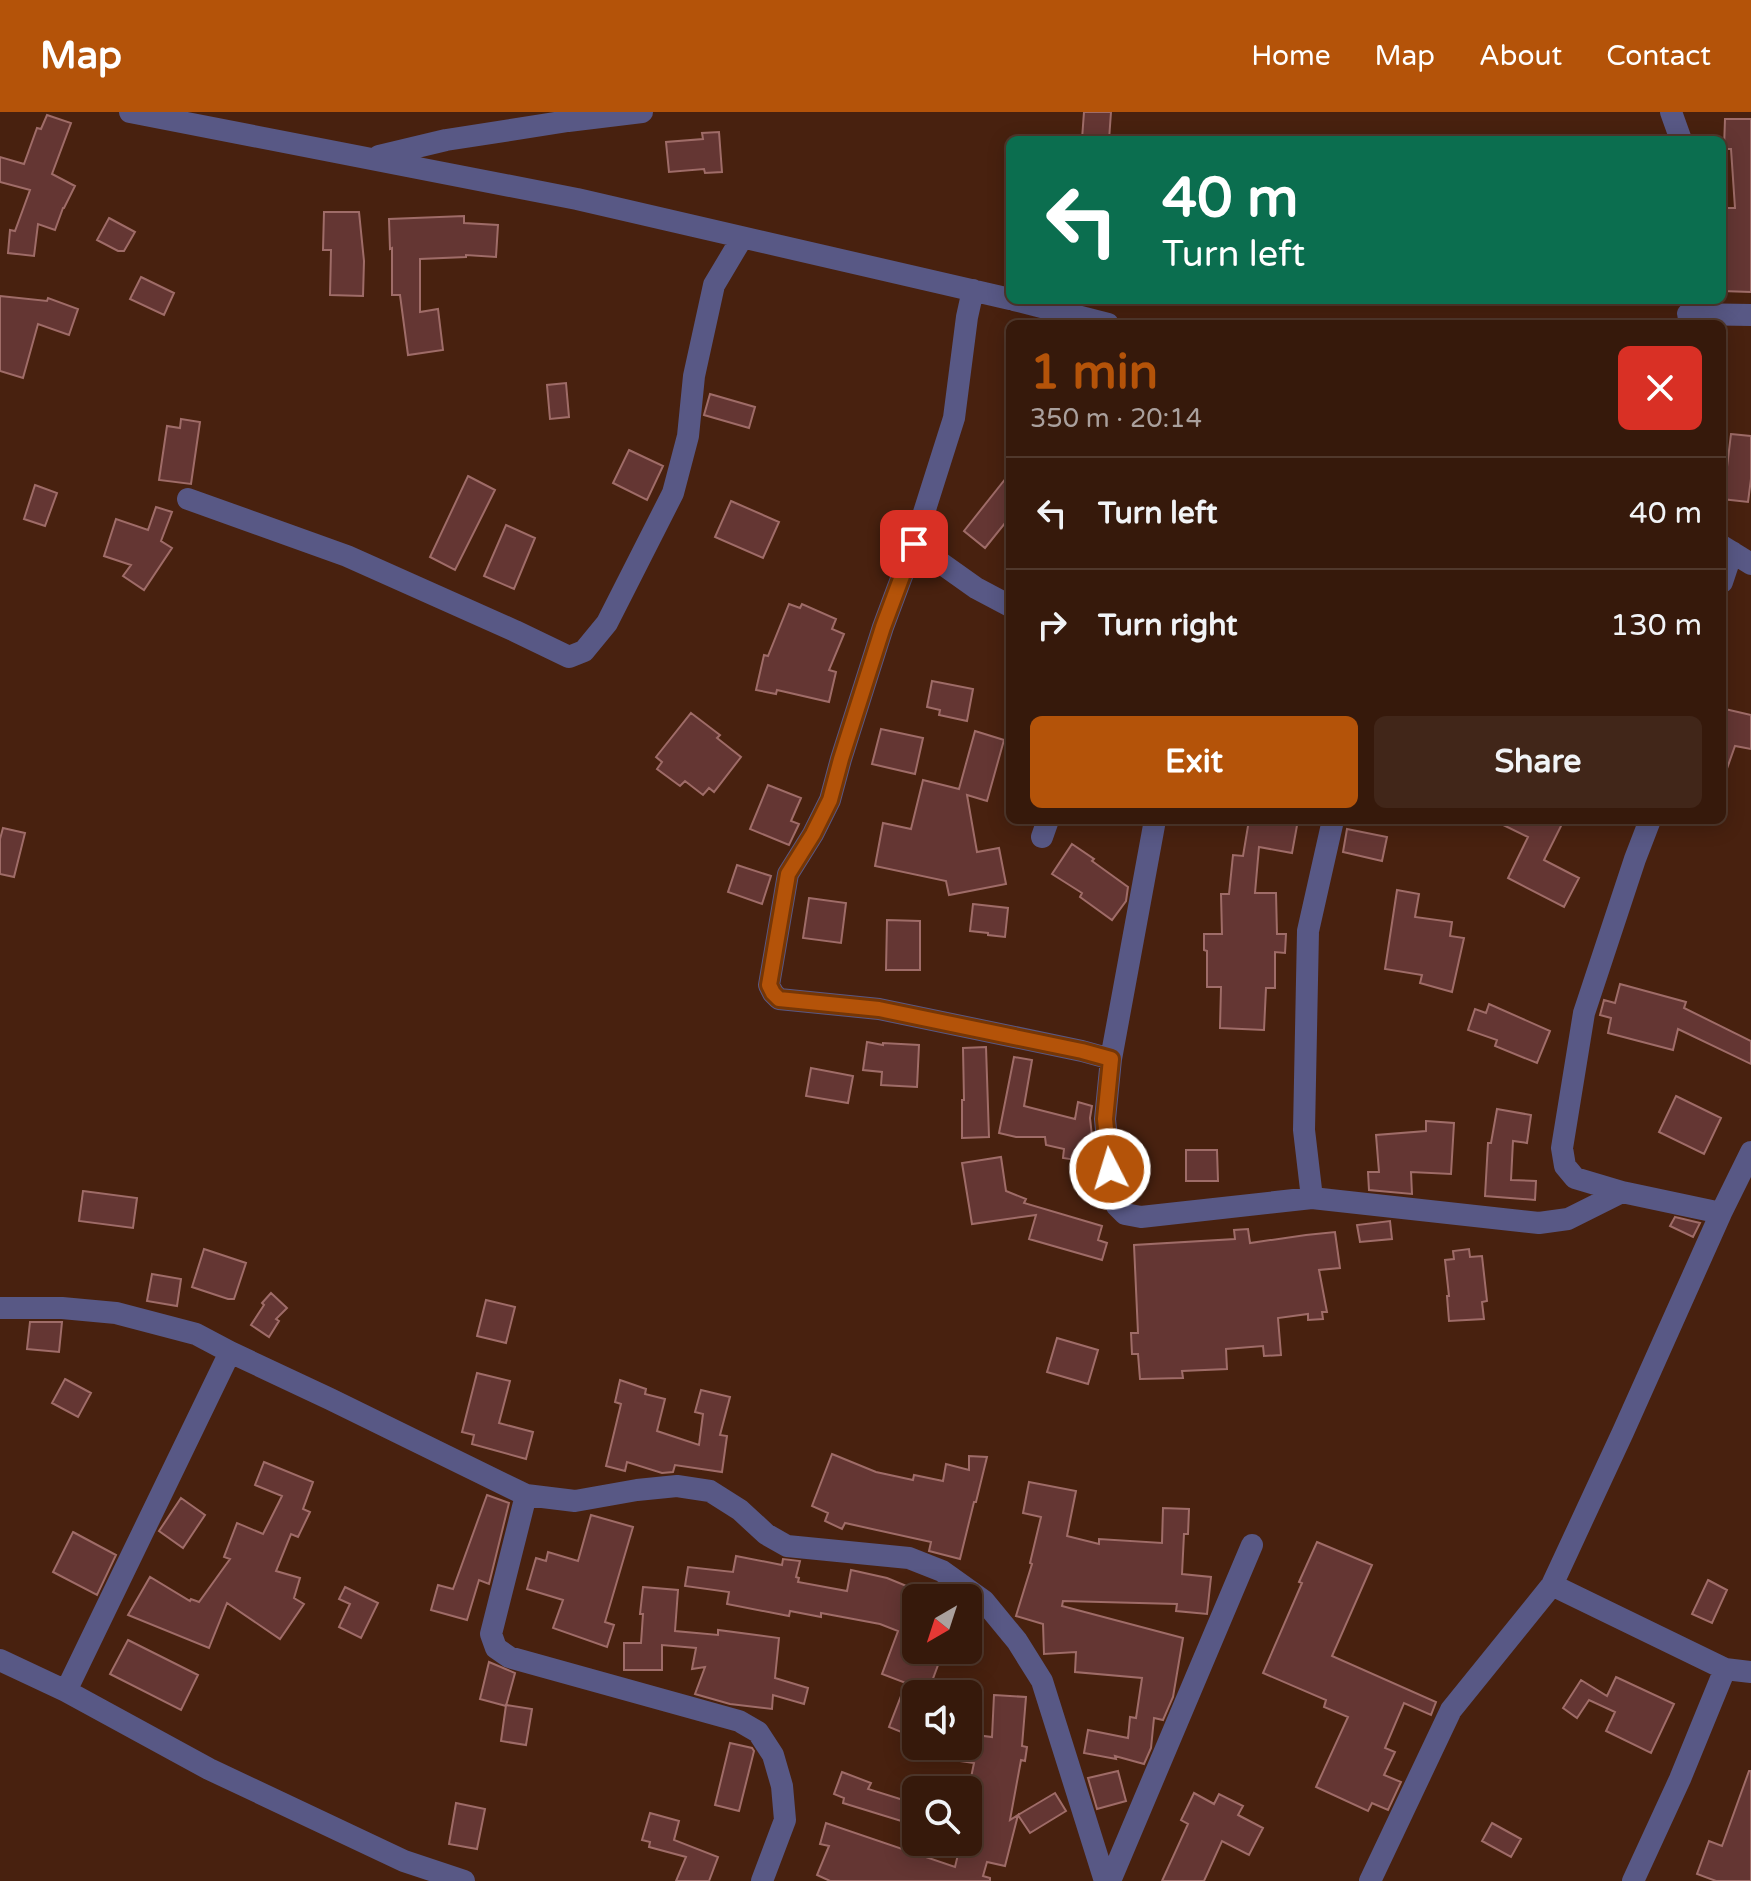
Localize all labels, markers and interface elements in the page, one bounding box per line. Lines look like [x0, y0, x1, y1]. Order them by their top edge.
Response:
text: Map [40, 33, 122, 79]
text: Home [1251, 39, 1331, 73]
text: Map [1375, 39, 1435, 73]
text: About [1479, 39, 1562, 73]
text: Contact [1606, 39, 1711, 73]
text: 40 m [1162, 165, 1298, 232]
icon: left [1030, 168, 1134, 272]
text: Turn left [1162, 233, 1305, 276]
text: 1 min [1030, 344, 1158, 402]
button: close [1618, 346, 1702, 430]
text: 350 m · 20:14 [1030, 403, 1202, 434]
icon: left [1030, 491, 1074, 535]
text: Turn left [1098, 495, 1217, 532]
text: 40 m [1629, 495, 1702, 532]
pin [880, 510, 948, 578]
icon: arrive [892, 522, 936, 566]
icon: right [1030, 603, 1074, 647]
text: Turn right [1098, 607, 1238, 644]
text: 130 m [1610, 607, 1702, 644]
button: Exit [1030, 716, 1358, 808]
button: Share [1374, 716, 1702, 808]
position arrow [1068, 1127, 1152, 1211]
north arrow [902, 1584, 982, 1664]
map controls [902, 1584, 982, 1856]
button: sound [902, 1680, 982, 1760]
button: search [902, 1776, 982, 1856]

